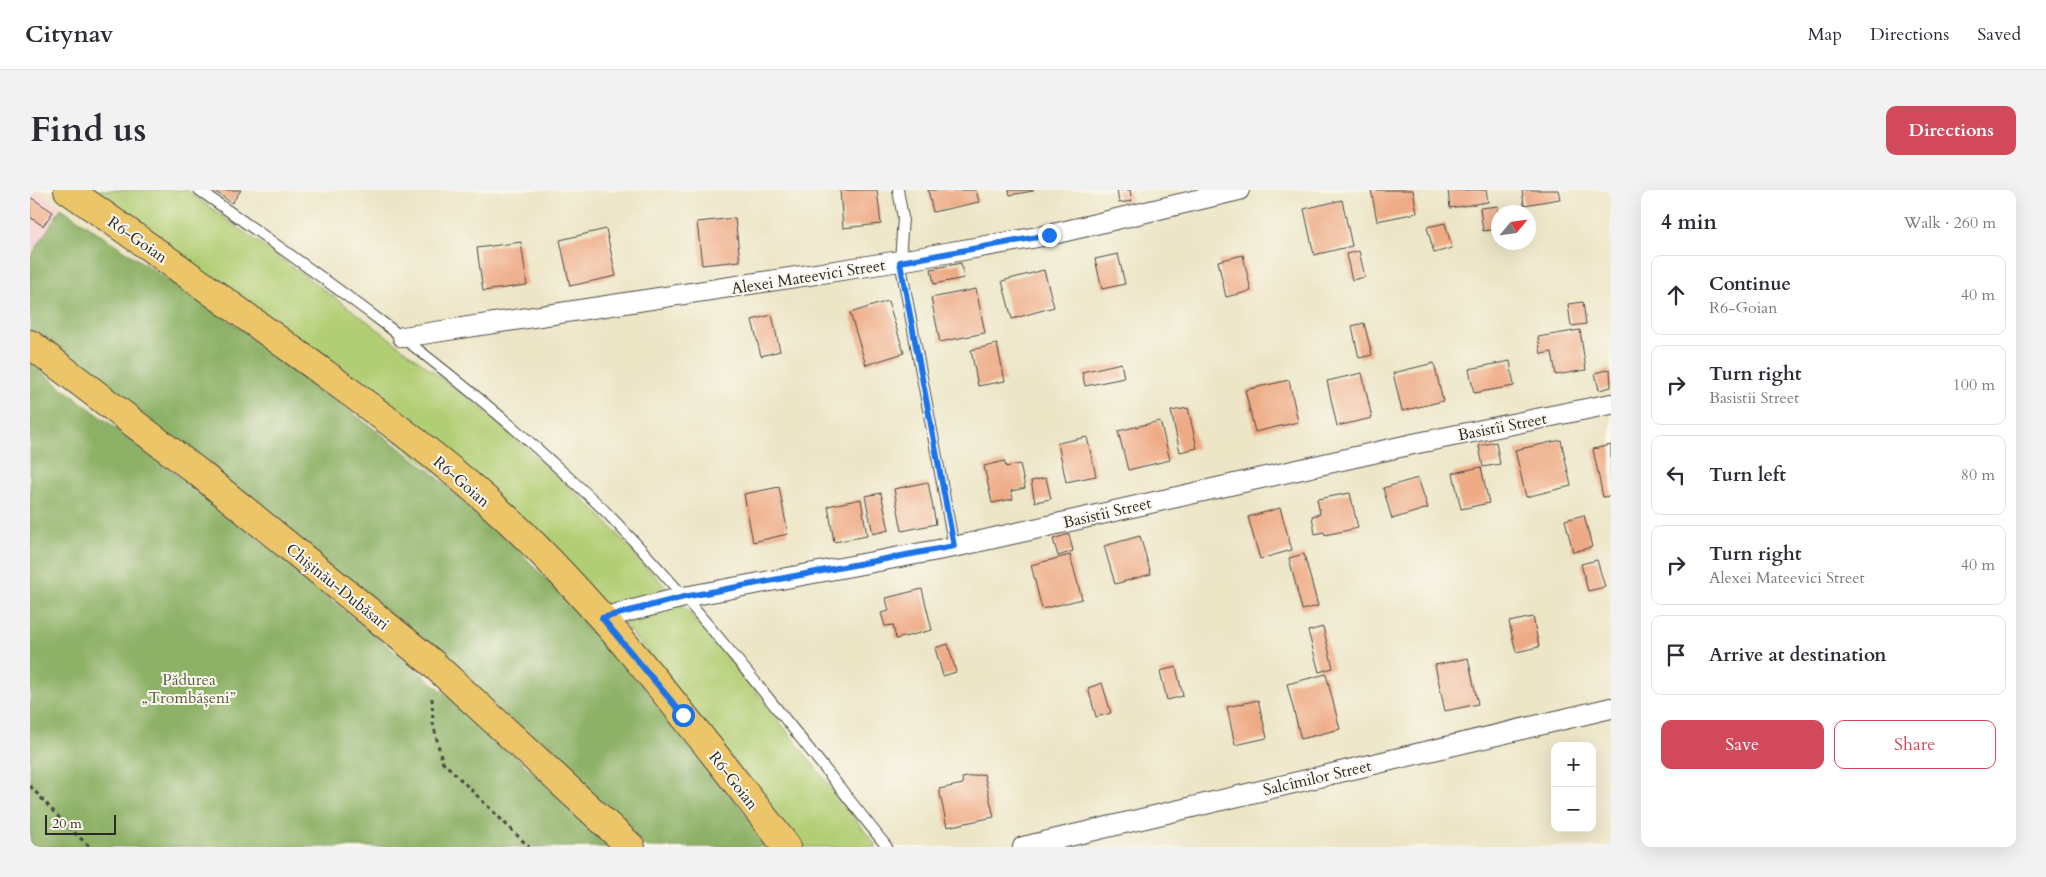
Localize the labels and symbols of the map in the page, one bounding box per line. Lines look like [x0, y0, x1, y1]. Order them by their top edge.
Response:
north arrow [1491, 205, 1536, 250]
street label: R6-Goian [103, 211, 172, 268]
route end [1038, 224, 1061, 247]
street label: Alexei Mateevici Street [730, 254, 887, 300]
street label: Basistîi Street [1456, 408, 1549, 446]
street label: R6-Goian [428, 451, 494, 512]
street label: Basistîi Street [1061, 492, 1154, 534]
street label: Chișinău-Dubăsari [281, 538, 394, 636]
park label: Pădurea „Trombășeni” [142, 669, 236, 709]
route start [672, 704, 695, 727]
street label: R6-Goian [704, 747, 763, 814]
street label: Salcîmilor Street [1261, 755, 1373, 801]
scale bar [45, 812, 116, 835]

